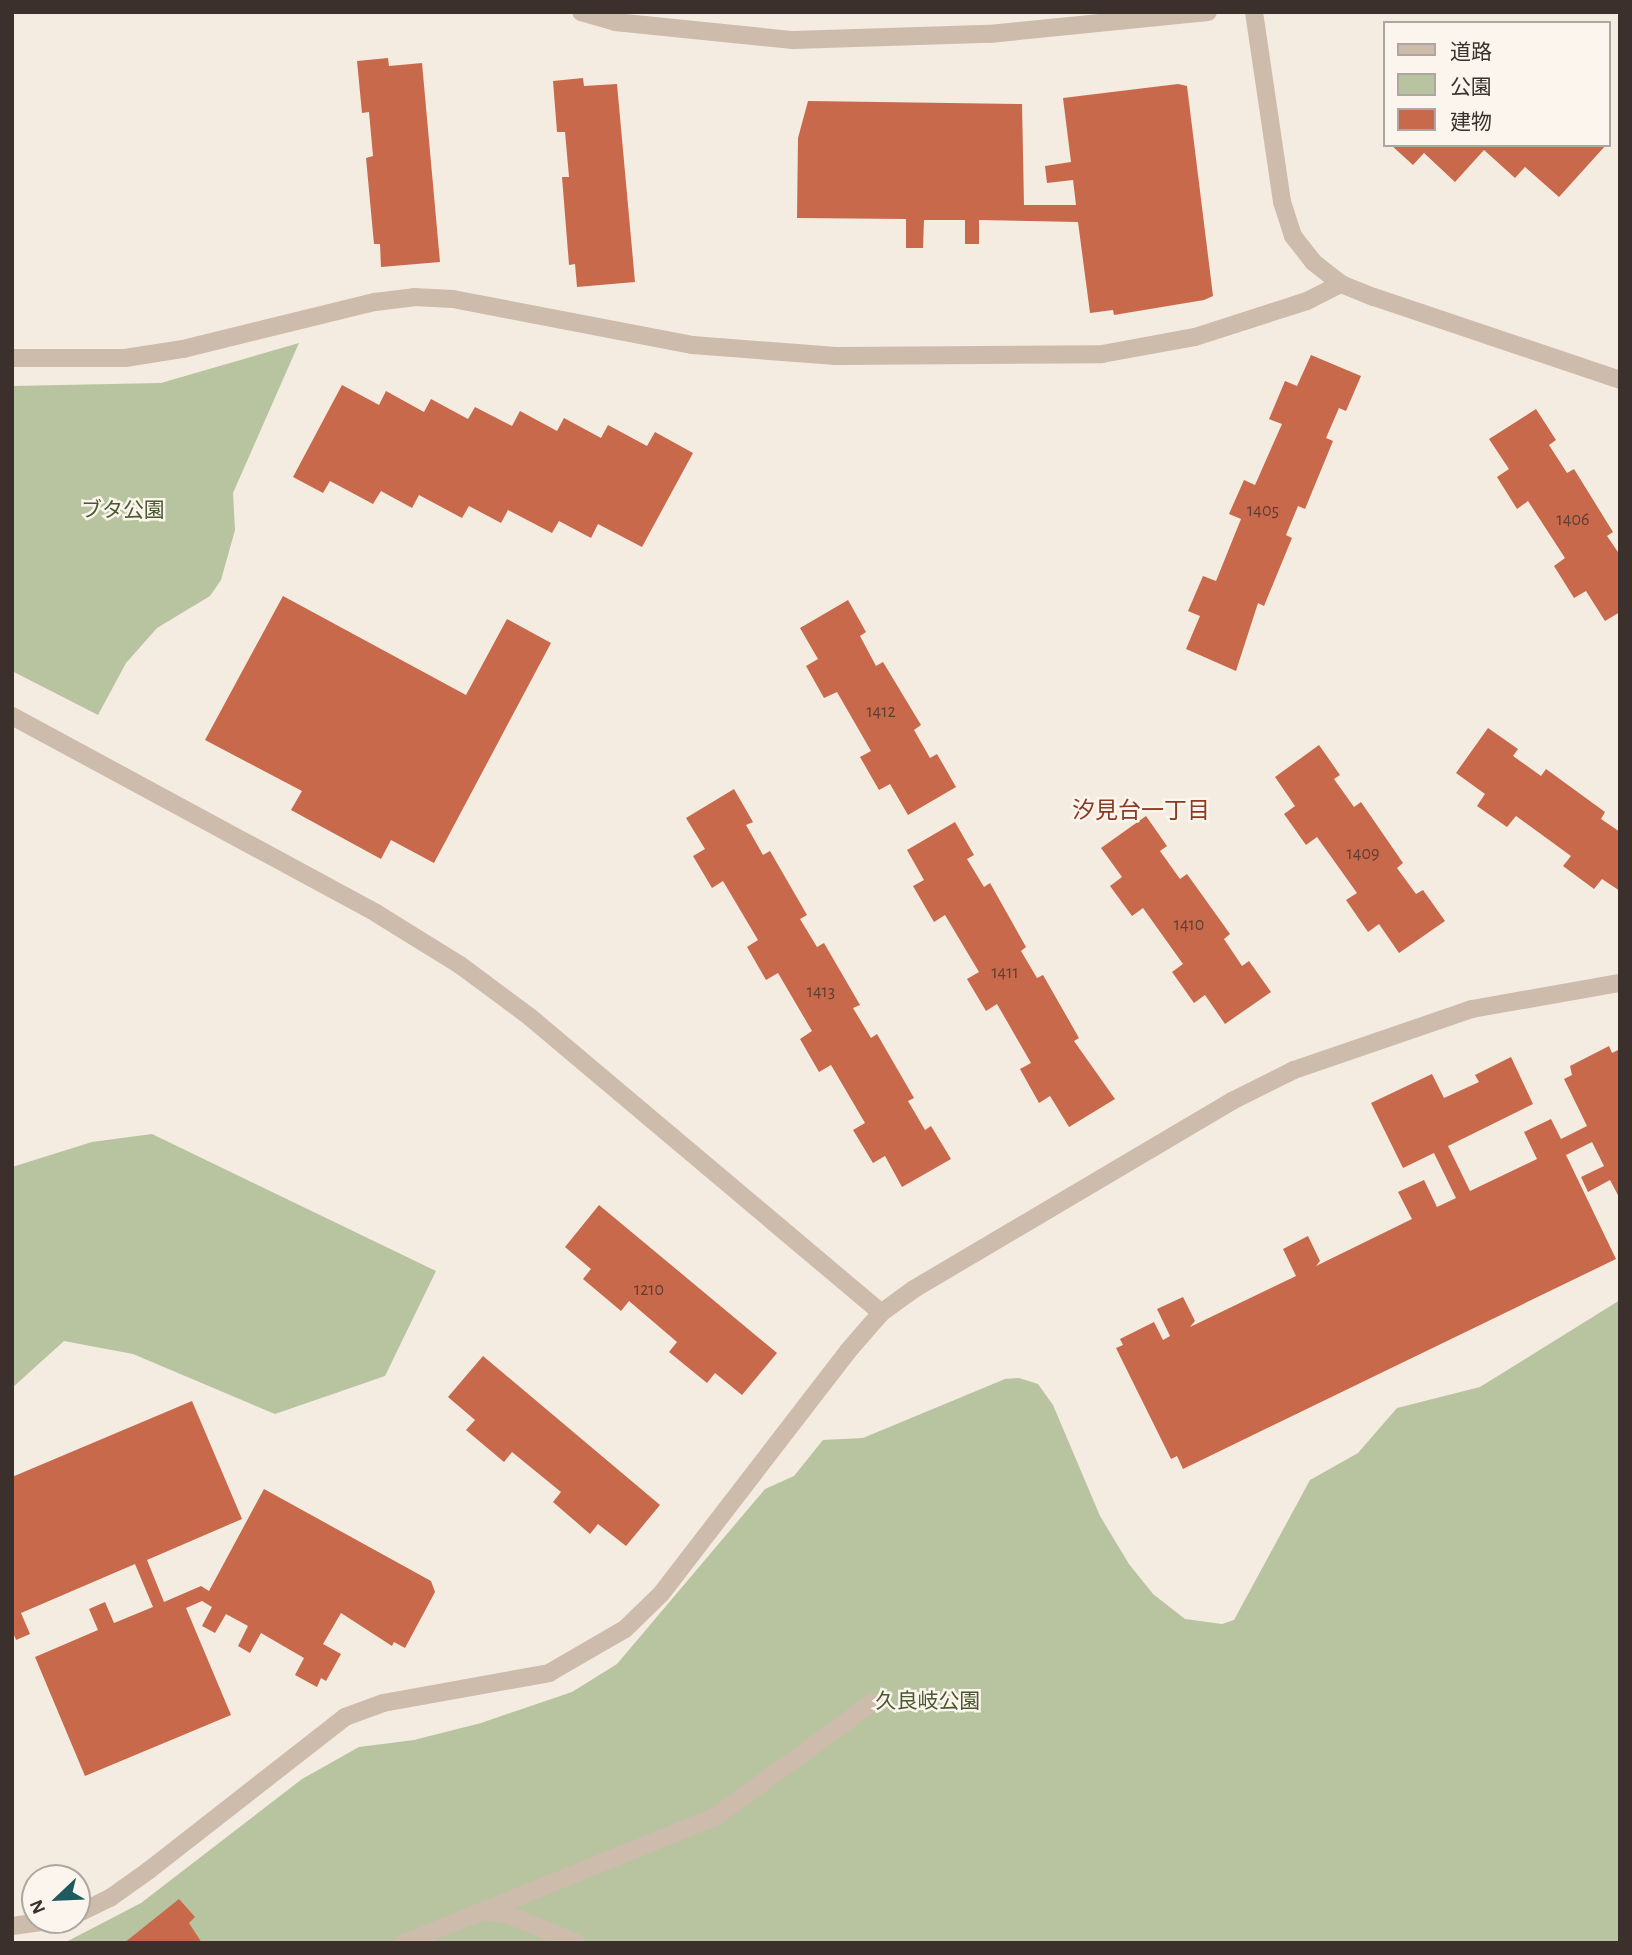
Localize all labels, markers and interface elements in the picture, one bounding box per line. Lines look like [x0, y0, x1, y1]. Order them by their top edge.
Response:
legend [1384, 21, 1611, 147]
text: 道路 [1450, 42, 1492, 63]
text: 公園 [1450, 77, 1492, 98]
text: 建物 [1450, 112, 1492, 133]
park label: ブタ公園 [81, 498, 165, 524]
house number: 1405 [1247, 500, 1279, 522]
house number: 1406 [1557, 509, 1589, 531]
house number: 1412 [866, 701, 896, 723]
district label: 汐見台一丁目 [1072, 798, 1210, 826]
house number: 1409 [1347, 843, 1379, 865]
house number: 1410 [1174, 914, 1204, 936]
house number: 1411 [991, 962, 1019, 984]
house number: 1413 [807, 981, 835, 1003]
house number: 1210 [634, 1279, 664, 1301]
park label: 久良岐公園 [876, 1689, 980, 1715]
north arrow [21, 1864, 91, 1934]
text: N [27, 1897, 49, 1916]

